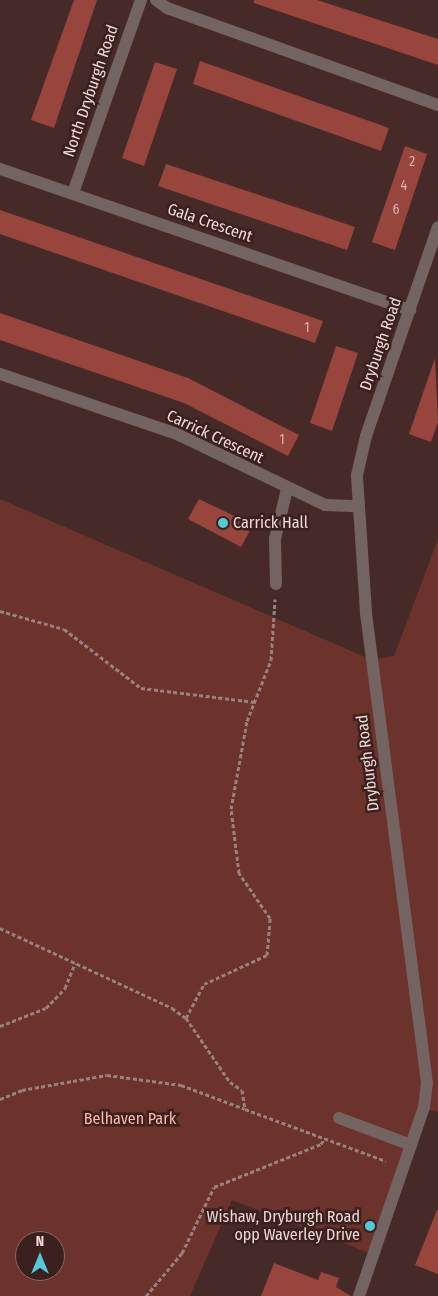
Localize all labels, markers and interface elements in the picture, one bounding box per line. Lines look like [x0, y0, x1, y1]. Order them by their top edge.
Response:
street label: North Dryburgh Road [59, 23, 123, 159]
house number: 2 [409, 154, 415, 170]
house number: 4 [401, 178, 407, 194]
street label: Gala Crescent [165, 200, 255, 246]
house number: 6 [393, 202, 399, 218]
street label: Dryburgh Road [356, 295, 406, 393]
house number: 1 [304, 320, 310, 336]
street label: Carrick Crescent [163, 406, 267, 468]
house number: 1 [279, 432, 285, 448]
place label: Carrick Hall [233, 513, 308, 533]
marker: Carrick Hall [217, 517, 229, 529]
street label: Dryburgh Road [353, 714, 383, 812]
park label: Belhaven Park [84, 1109, 176, 1129]
place label: Wishaw, Dryburgh Road opp Waverley Drive [207, 1207, 360, 1245]
marker: Wishaw, Dryburgh Road opp Waverley Drive [364, 1220, 376, 1232]
north arrow [15, 1231, 65, 1281]
text: N [36, 1233, 44, 1250]

